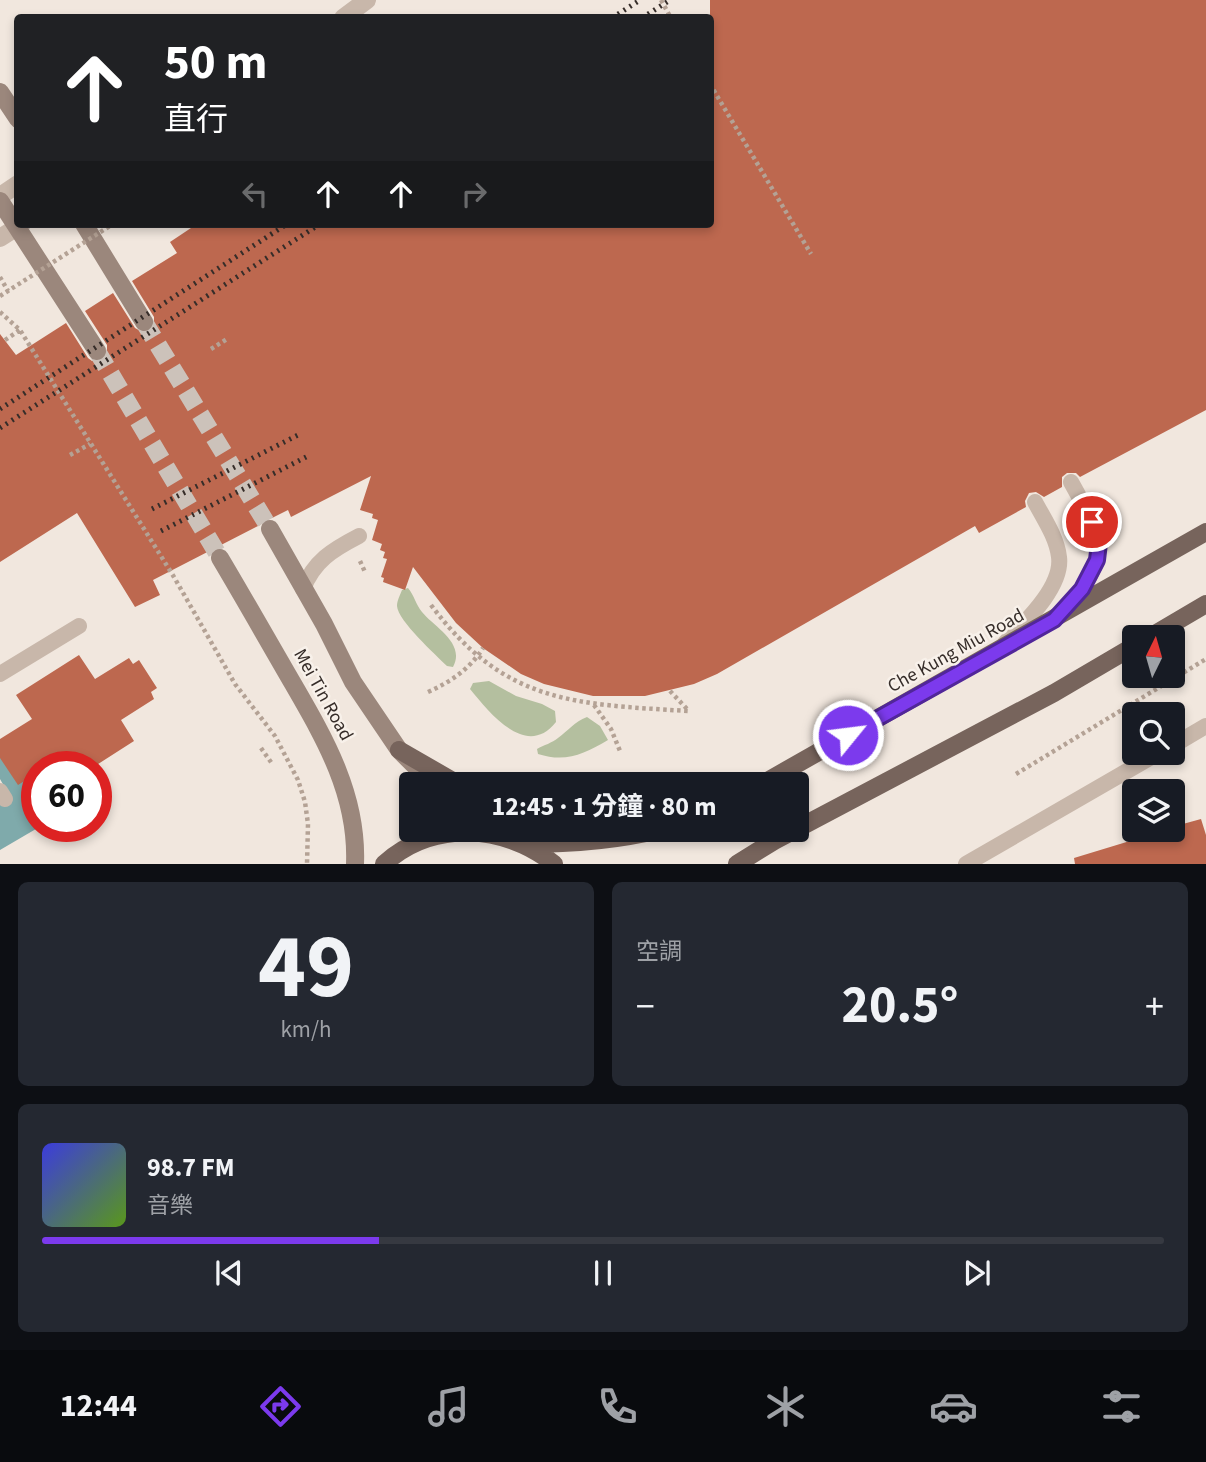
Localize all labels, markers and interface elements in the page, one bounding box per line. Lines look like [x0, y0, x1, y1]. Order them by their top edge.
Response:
text: 50 m [164, 28, 268, 98]
icon: ahead [49, 42, 140, 133]
text: 直行 [164, 97, 228, 143]
icon: left [236, 175, 274, 213]
icon: ahead [309, 175, 347, 213]
icon: ahead [382, 175, 420, 213]
icon: right [455, 175, 493, 213]
pin [1062, 492, 1122, 552]
icon: arrive [1073, 503, 1111, 541]
street label: Che Kung Miu Road [883, 602, 1029, 700]
north arrow [1122, 625, 1185, 688]
map controls [1122, 625, 1185, 842]
street label: Mei Tin Road [287, 644, 359, 746]
position arrow [811, 698, 885, 772]
button: search [1122, 702, 1185, 765]
speed limit sign: 60 [21, 751, 112, 842]
button: layers [1122, 779, 1185, 842]
text: 12:45 · 1 分鐘 · 80 m [492, 788, 716, 825]
text: 49 [258, 903, 354, 1032]
text: 空調 [636, 935, 682, 968]
text: 20.5° [842, 969, 958, 1043]
text: − [636, 980, 655, 1034]
text: + [1145, 980, 1164, 1034]
text: km/h [280, 1013, 332, 1046]
text: 98.7 FM [147, 1149, 235, 1186]
text: 音樂 [147, 1189, 193, 1222]
icon: previous [210, 1254, 248, 1292]
icon: pause [584, 1254, 622, 1292]
icon: next [958, 1254, 996, 1292]
icon: directions [256, 1382, 305, 1431]
icon: music [424, 1382, 473, 1431]
icon: phone [593, 1382, 642, 1431]
icon: climate [761, 1382, 810, 1431]
icon: car [929, 1382, 978, 1431]
icon: filters [1097, 1382, 1146, 1431]
text: 12:44 [60, 1383, 137, 1429]

